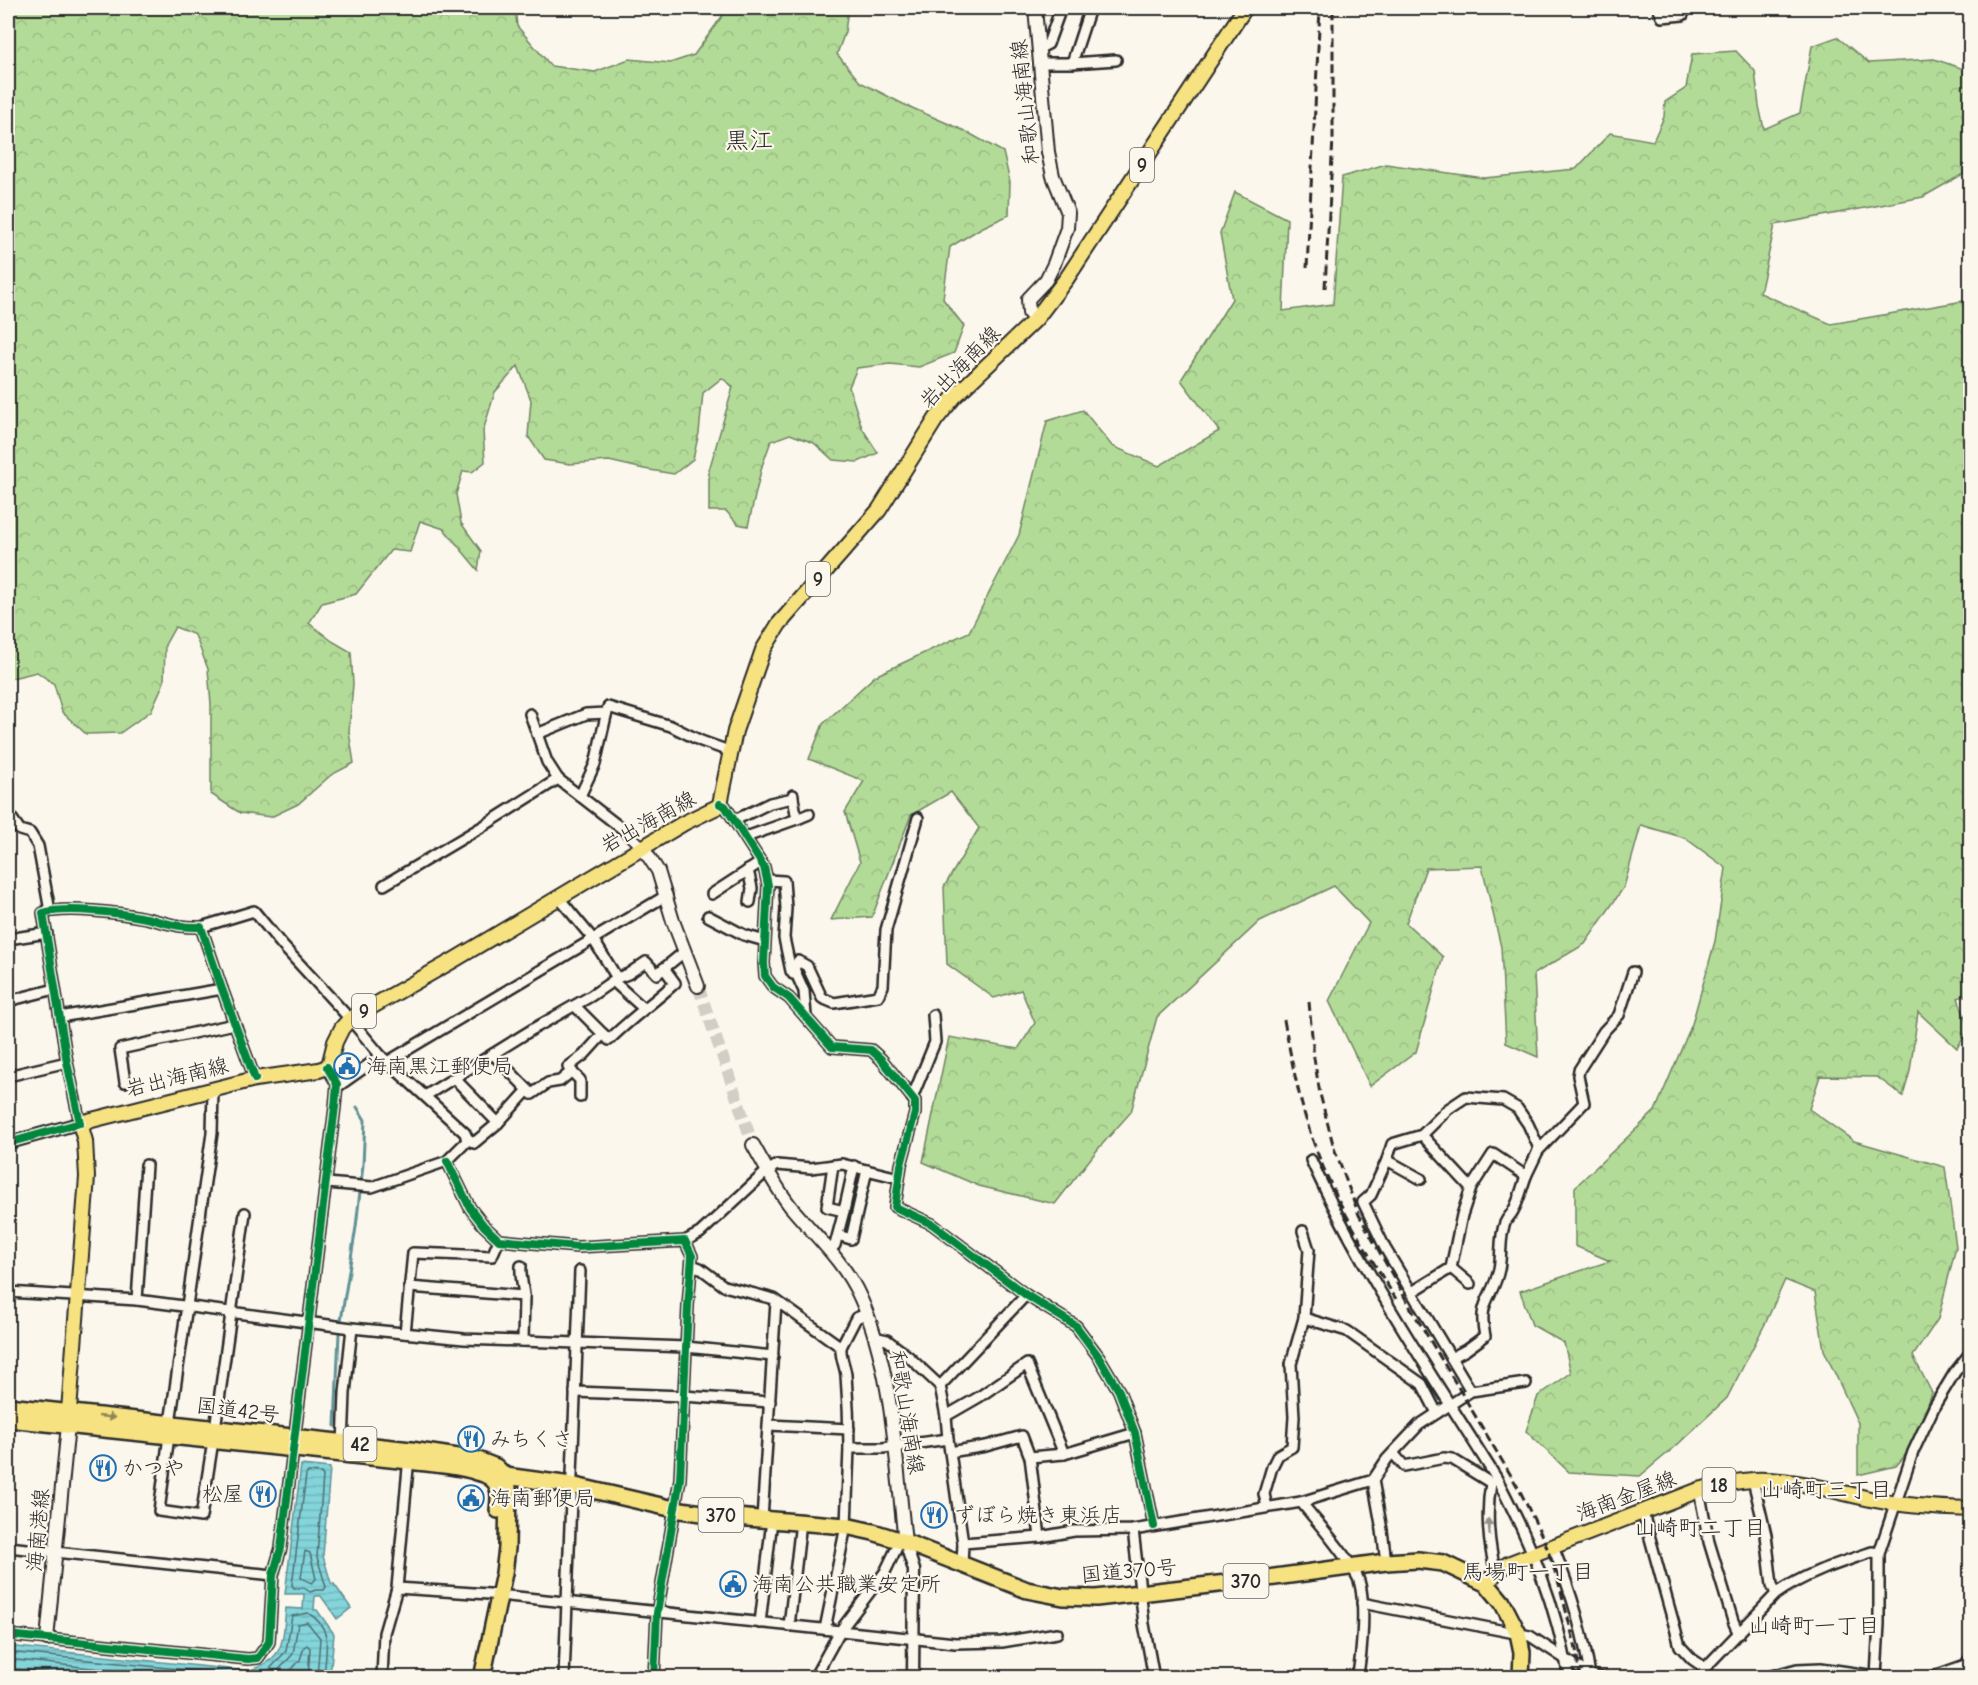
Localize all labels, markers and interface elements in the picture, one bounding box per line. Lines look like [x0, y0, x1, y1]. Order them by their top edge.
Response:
street label: 和歌山海南線 [1006, 38, 1044, 166]
district label: 黒江 [725, 126, 773, 154]
road number: 9 [1130, 148, 1154, 182]
street label: 岩出海南線 [915, 321, 1005, 413]
road number: 9 [806, 562, 830, 596]
street label: 岩出海南線 [596, 786, 700, 858]
road number: 9 [352, 994, 376, 1028]
public building icon: 海南黒江郵便局 [332, 1051, 362, 1081]
street label: 岩出海南線 [123, 1053, 231, 1101]
place label: 海南黒江郵便局 [366, 1054, 513, 1078]
street label: 和歌山海南線 [885, 1348, 929, 1476]
street label: 国道42号 [195, 1393, 281, 1427]
one-way arrow [98, 1412, 117, 1422]
restaurant icon: みちくさ [456, 1424, 486, 1454]
road number: 42 [344, 1427, 376, 1461]
place label: みちくさ [490, 1427, 573, 1451]
restaurant icon: かつや [88, 1453, 118, 1483]
place label: かつや [122, 1456, 185, 1480]
street label: 海南金屋線 [1573, 1466, 1679, 1526]
road number: 18 [1702, 1468, 1736, 1502]
district label: 山崎町三丁目 [1760, 1477, 1892, 1503]
restaurant icon: 松屋 [248, 1479, 278, 1509]
place label: 松屋 [202, 1482, 244, 1506]
public building icon: 海南郵便局 [456, 1483, 486, 1513]
place label: 海南郵便局 [490, 1486, 595, 1510]
street label: 海南港線 [22, 1487, 54, 1573]
road number: 370 [698, 1498, 744, 1532]
restaurant icon: ずぼら焼き東浜店 [919, 1500, 949, 1530]
place label: ずぼら焼き東浜店 [954, 1503, 1122, 1527]
district label: 山崎町二丁目 [1634, 1515, 1766, 1541]
one-way arrow [1485, 1518, 1494, 1537]
street label: 国道370号 [1080, 1555, 1178, 1587]
district label: 馬場町一丁目 [1462, 1559, 1594, 1585]
road number: 370 [1224, 1564, 1268, 1598]
public building icon: 海南公共職業安定所 [718, 1569, 748, 1599]
place label: 海南公共職業安定所 [752, 1572, 941, 1596]
district label: 山崎町一丁目 [1748, 1613, 1880, 1639]

